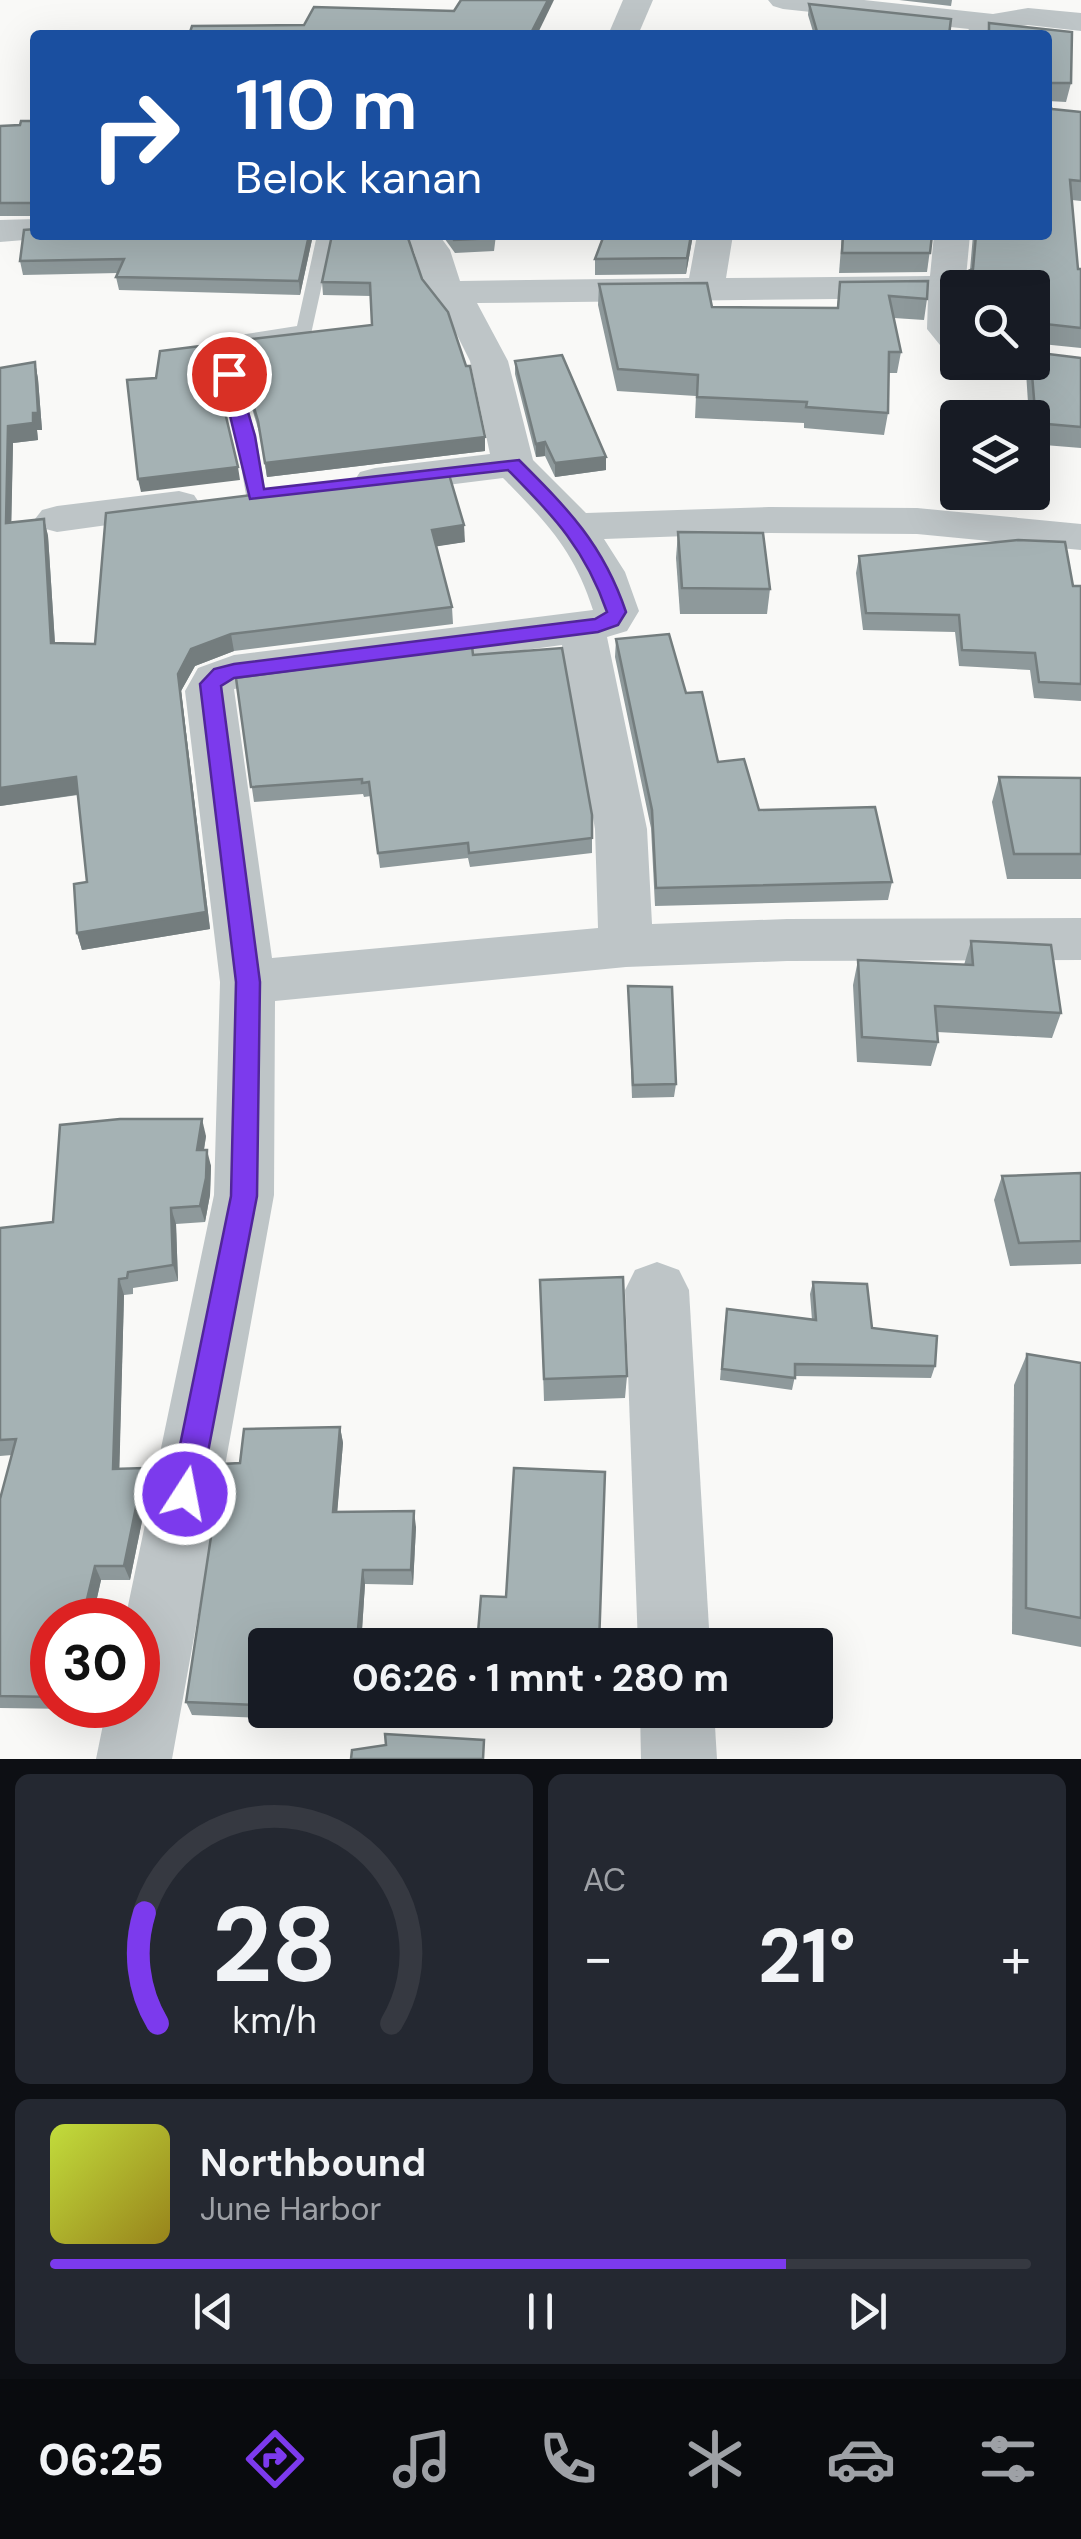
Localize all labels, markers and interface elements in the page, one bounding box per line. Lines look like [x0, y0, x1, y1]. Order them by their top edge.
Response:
text: 110 m [235, 60, 418, 151]
icon: right [70, 70, 200, 200]
text: Belok kanan [235, 148, 482, 207]
map controls [940, 270, 1050, 510]
button: search [940, 270, 1050, 380]
pin [187, 332, 272, 417]
icon: arrive [202, 347, 257, 402]
button: layers [940, 400, 1050, 510]
position arrow [133, 1442, 237, 1546]
speed limit sign: 30 [30, 1598, 160, 1728]
text: 06:26 · 1 mnt · 280 m [352, 1653, 729, 1703]
text: AC [583, 1859, 626, 1901]
text: 28 [211, 1878, 337, 2013]
text: 21° [758, 1908, 856, 2005]
text: − [583, 1922, 613, 1994]
text: + [1001, 1922, 1031, 1994]
text: km/h [232, 1998, 316, 2044]
text: Northbound [200, 2138, 426, 2188]
text: June Harbor [200, 2188, 381, 2230]
icon: previous [186, 2284, 241, 2339]
icon: pause [513, 2284, 568, 2339]
icon: next [840, 2284, 895, 2339]
icon: directions [240, 2424, 310, 2494]
icon: music [387, 2424, 457, 2494]
icon: phone [533, 2424, 603, 2494]
icon: climate [680, 2424, 750, 2494]
icon: car [826, 2424, 896, 2494]
icon: filters [973, 2424, 1043, 2494]
text: 06:25 [38, 2430, 164, 2489]

